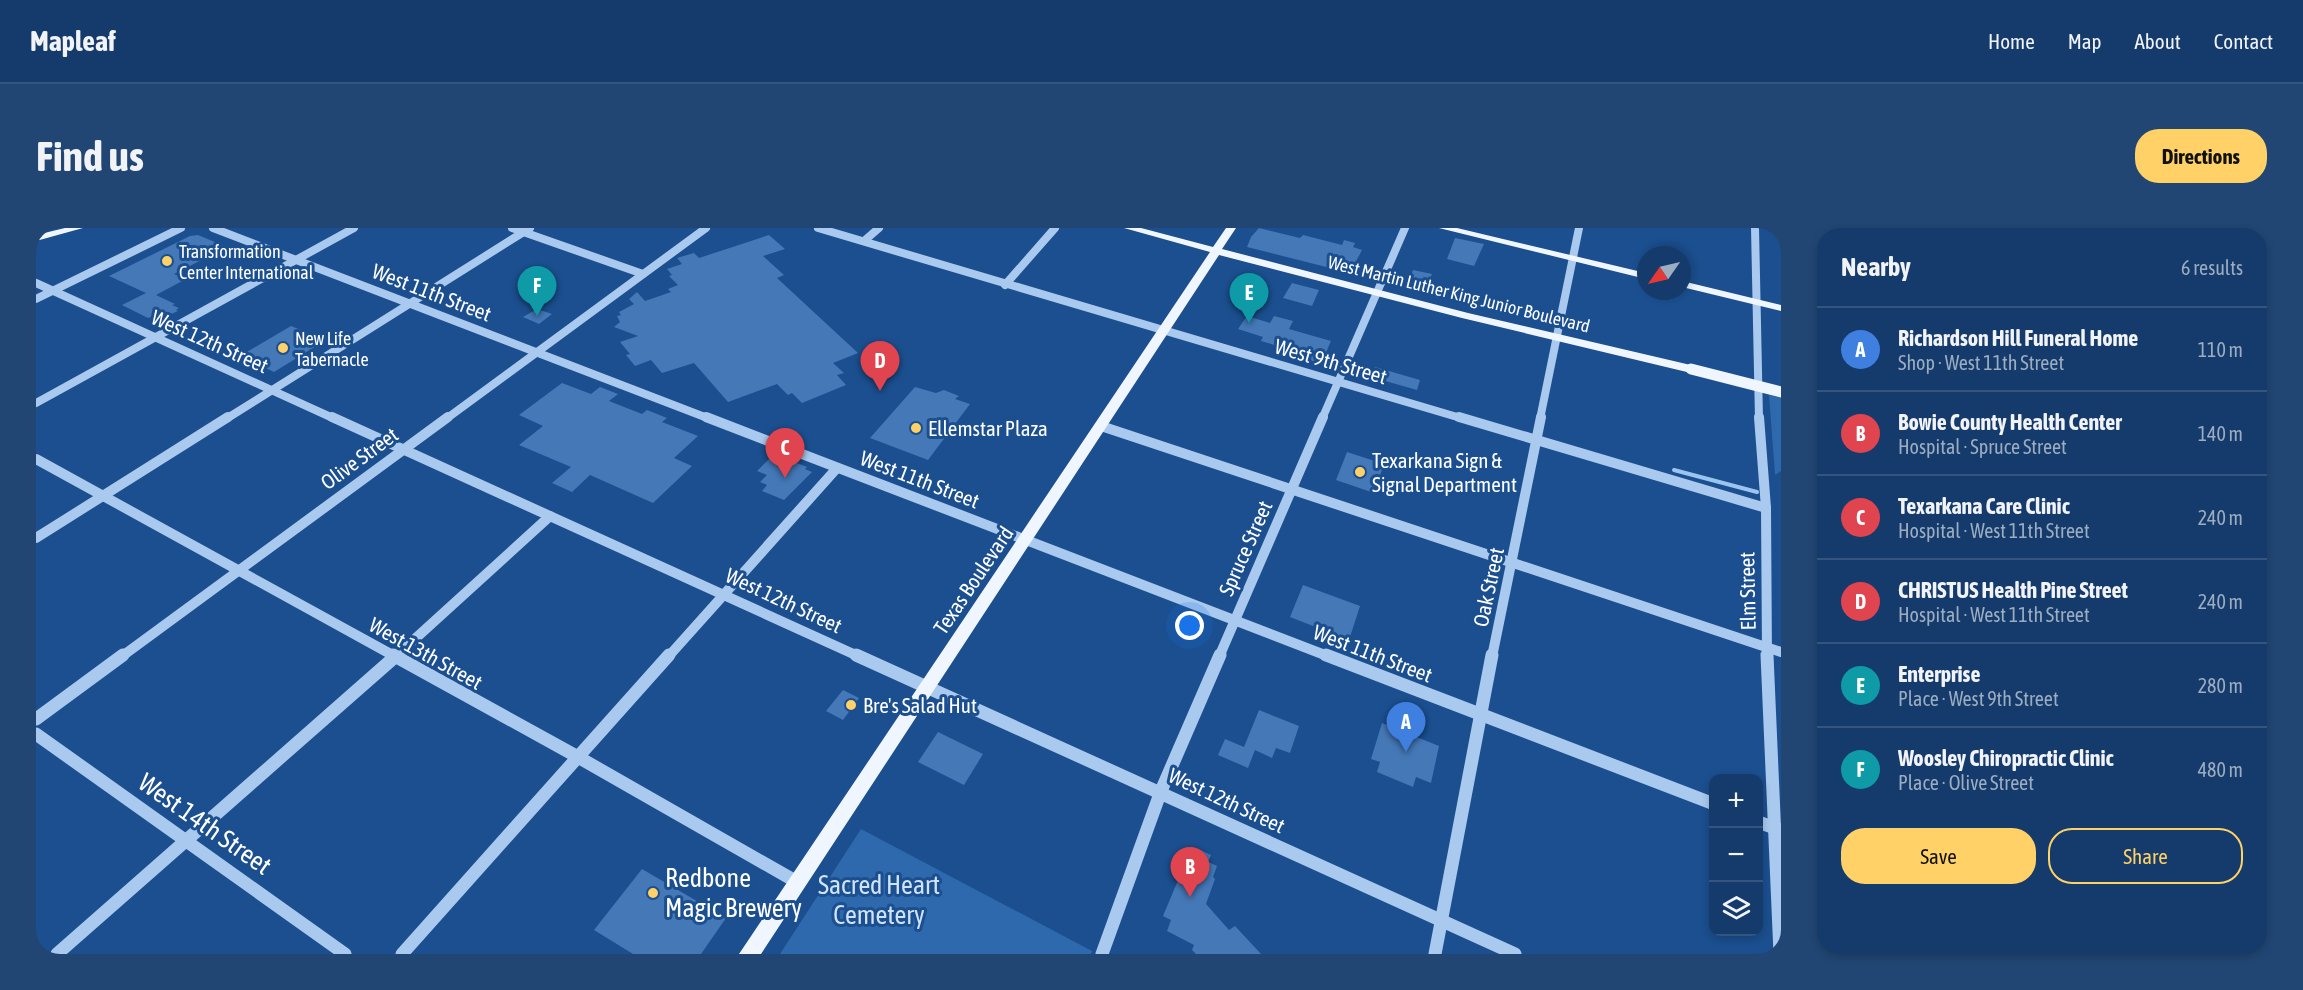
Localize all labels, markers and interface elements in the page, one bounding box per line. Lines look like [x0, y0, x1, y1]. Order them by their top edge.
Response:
text: Mapleaf [30, 25, 116, 57]
text: Home [1988, 29, 2035, 53]
text: Map [2068, 29, 2102, 53]
text: About [2135, 29, 2181, 53]
text: Contact [2214, 29, 2273, 53]
button: Directions [2135, 129, 2267, 183]
text: Find us [36, 132, 144, 180]
place label: Transformation Center International [179, 241, 314, 283]
north arrow [1637, 246, 1691, 300]
street label: West Martin Luther King Junior Boulevard [1326, 251, 1592, 337]
text: Nearby [1841, 252, 1911, 282]
marker: Transformation Center International [160, 254, 174, 268]
text: 6 results [2181, 256, 2243, 279]
street label: West 11th Street [369, 258, 495, 326]
pin: F [518, 266, 556, 316]
pin: E [1230, 274, 1268, 323]
street label: West 12th Street [148, 305, 272, 377]
text: Richardson Hill Funeral Home [1898, 325, 2138, 351]
place label: New Life Tabernacle [295, 328, 369, 370]
street label: West 9th Street [1272, 334, 1390, 388]
text: A [1856, 338, 1865, 361]
text: 110 m [2198, 338, 2243, 361]
marker: New Life Tabernacle [276, 341, 290, 355]
pin: D [860, 342, 900, 391]
text: Shop · West 11th Street [1898, 351, 2064, 374]
text: Bowie County Health Center [1898, 409, 2122, 435]
place label: Ellemstar Plaza [928, 416, 1048, 440]
marker: Ellemstar Plaza [909, 421, 923, 435]
street label: Olive Street [316, 422, 402, 494]
text: B [1856, 422, 1865, 445]
text: 140 m [2198, 422, 2243, 445]
pin: C [766, 428, 804, 478]
text: Hospital · Spruce Street [1898, 435, 2067, 458]
street label: West 11th Street [857, 445, 983, 513]
place label: Texarkana Sign & Signal Department [1372, 448, 1517, 496]
marker: Texarkana Sign & Signal Department [1353, 465, 1367, 479]
text: Texarkana Care Clinic [1898, 493, 2070, 519]
street label: Spruce Street [1213, 497, 1277, 599]
text: C [1856, 506, 1865, 529]
text: 240 m [2198, 506, 2243, 529]
text: Hospital · West 11th Street [1898, 519, 2090, 542]
street label: Texas Boulevard [928, 522, 1018, 638]
street label: Oak Street [1468, 545, 1508, 629]
street label: Elm Street [1734, 551, 1760, 631]
street label: West 12th Street [722, 563, 846, 637]
text: CHRISTUS Health Pine Street [1898, 577, 2128, 603]
text: D [1855, 590, 1866, 613]
text: 240 m [2198, 590, 2243, 613]
text: Hospital · West 11th Street [1898, 603, 2090, 626]
your location [1175, 611, 1204, 640]
street label: West 13th Street [365, 612, 487, 694]
street label: West 11th Street [1310, 619, 1436, 687]
text: Enterprise [1898, 661, 1980, 687]
text: E [1856, 674, 1865, 697]
text: 280 m [2198, 674, 2243, 697]
text: Place · West 9th Street [1898, 687, 2059, 710]
place label: Bre's Salad Hut [863, 693, 977, 717]
marker: Bre's Salad Hut [844, 698, 858, 712]
pin: A [1386, 702, 1426, 752]
text: Woosley Chiropractic Clinic [1898, 745, 2114, 771]
text: F [1856, 758, 1865, 781]
text: 480 m [2198, 758, 2243, 781]
street label: West 12th Street [1165, 763, 1289, 837]
street label: West 14th Street [133, 767, 277, 881]
text: Place · Olive Street [1898, 771, 2034, 794]
map controls [1709, 774, 1763, 936]
button: + [1709, 774, 1763, 828]
button: − [1709, 828, 1763, 882]
button: Save [1841, 828, 2036, 884]
button: Share [2048, 828, 2243, 884]
pin: B [1170, 848, 1210, 897]
place label: Redbone Magic Brewery [665, 863, 802, 923]
park label: Sacred Heart Cemetery [818, 870, 940, 930]
button: layers [1709, 882, 1763, 936]
marker: Redbone Magic Brewery [646, 886, 660, 900]

